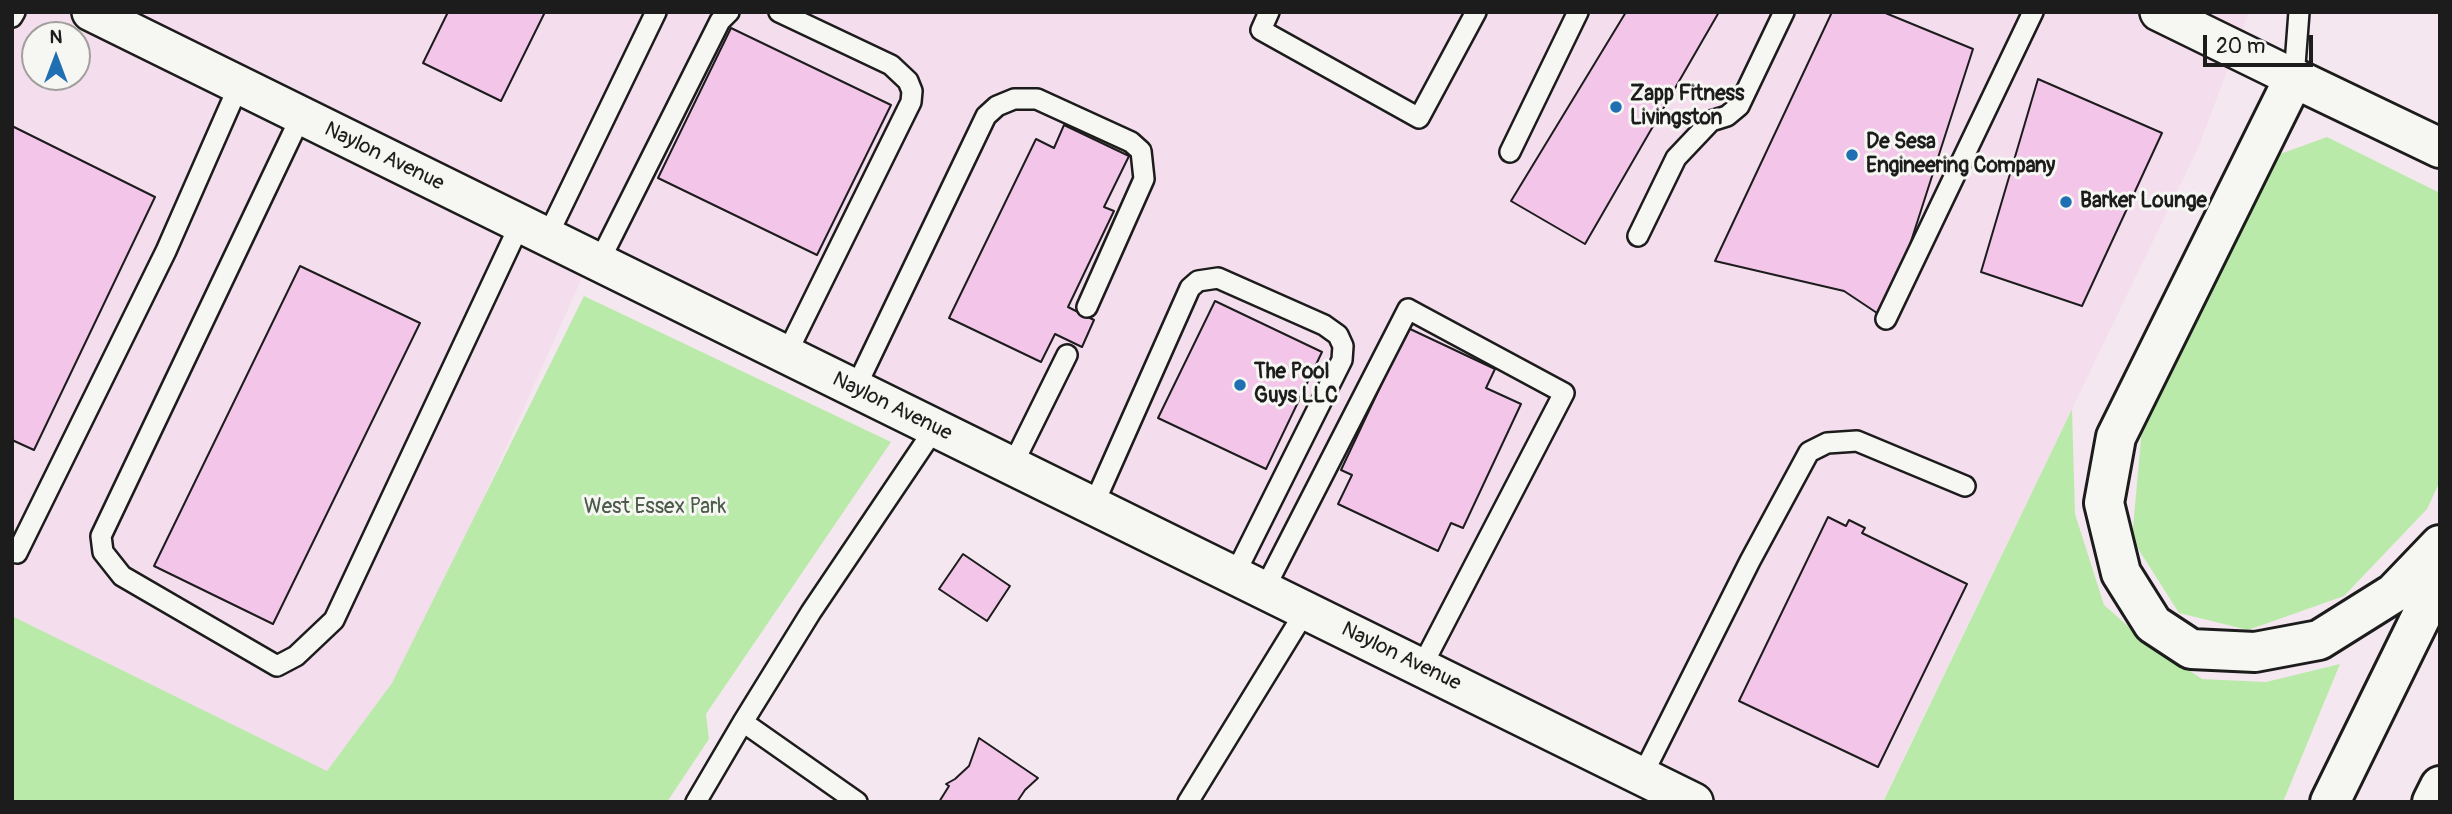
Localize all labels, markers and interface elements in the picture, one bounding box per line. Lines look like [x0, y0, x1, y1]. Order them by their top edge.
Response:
north arrow [21, 21, 91, 91]
scale bar [2207, 21, 2317, 65]
text: N [50, 25, 62, 49]
text: 20 m [2216, 33, 2265, 60]
place label: Zapp Fitness Livingston [1630, 82, 1744, 132]
marker: Zapp Fitness Livingston [1608, 99, 1624, 115]
street label: Naylon Avenue [320, 117, 448, 197]
place label: De Sesa Engineering Company [1866, 130, 2055, 180]
marker: De Sesa Engineering Company [1844, 147, 1860, 163]
place label: Barker Lounge [2080, 189, 2207, 215]
marker: Barker Lounge [2058, 194, 2074, 210]
place label: The Pool Guys LLC [1254, 360, 1338, 410]
street label: Naylon Avenue [828, 367, 956, 447]
marker: The Pool Guys LLC [1232, 377, 1248, 393]
park label: West Essex Park [584, 495, 726, 521]
street label: Naylon Avenue [1337, 617, 1465, 697]

